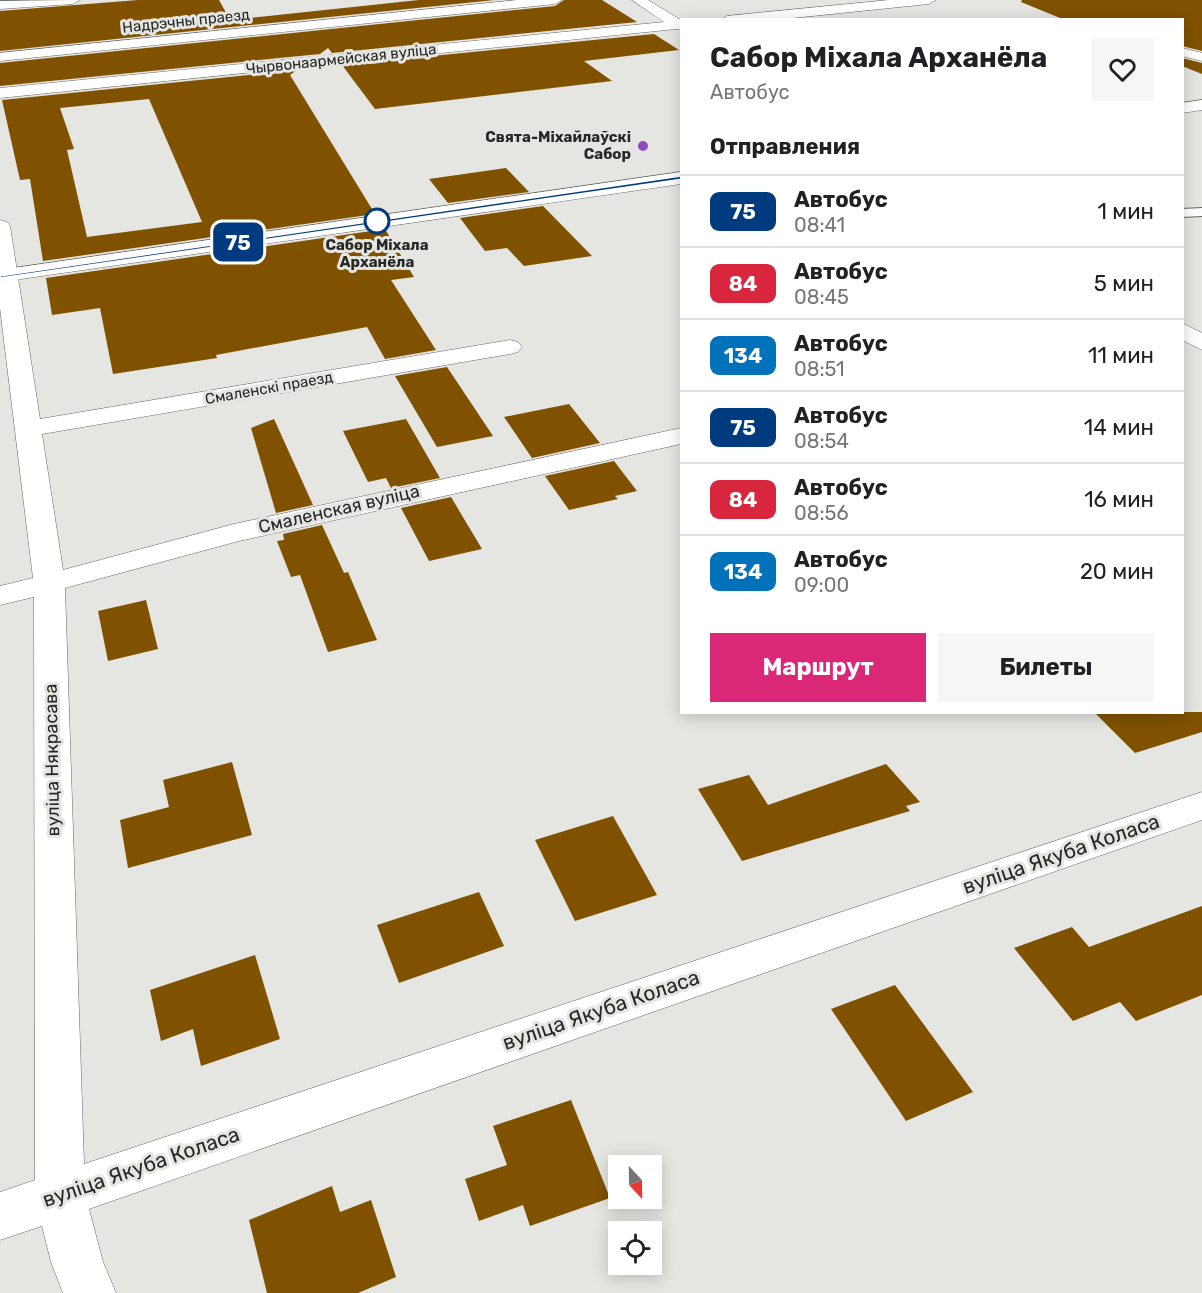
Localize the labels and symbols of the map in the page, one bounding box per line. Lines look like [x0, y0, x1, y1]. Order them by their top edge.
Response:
street label: Надрэчны праезд [121, 5, 251, 37]
street label: Чырвонаармейская вуліца [245, 40, 437, 78]
place label: Свята-Міхайлаўскі Сабор [485, 128, 631, 163]
marker: Свята-Міхайлаўскі Сабор [636, 139, 650, 153]
marker: Сабор Міхала Арханёла [364, 208, 390, 234]
line badge: 75 [211, 222, 265, 262]
place label: Сабор Міхала Арханёла [325, 236, 429, 271]
street label: Смаленскі праезд [204, 368, 334, 408]
street label: Смаленская вуліца [256, 480, 422, 538]
street label: вуліца Някрасава [40, 684, 64, 836]
street label: вуліца Якуба Коласа [959, 808, 1163, 899]
street label: вуліца Якуба Коласа [499, 964, 703, 1055]
street label: вуліца Якуба Коласа [39, 1121, 243, 1212]
north arrow [608, 1155, 662, 1209]

